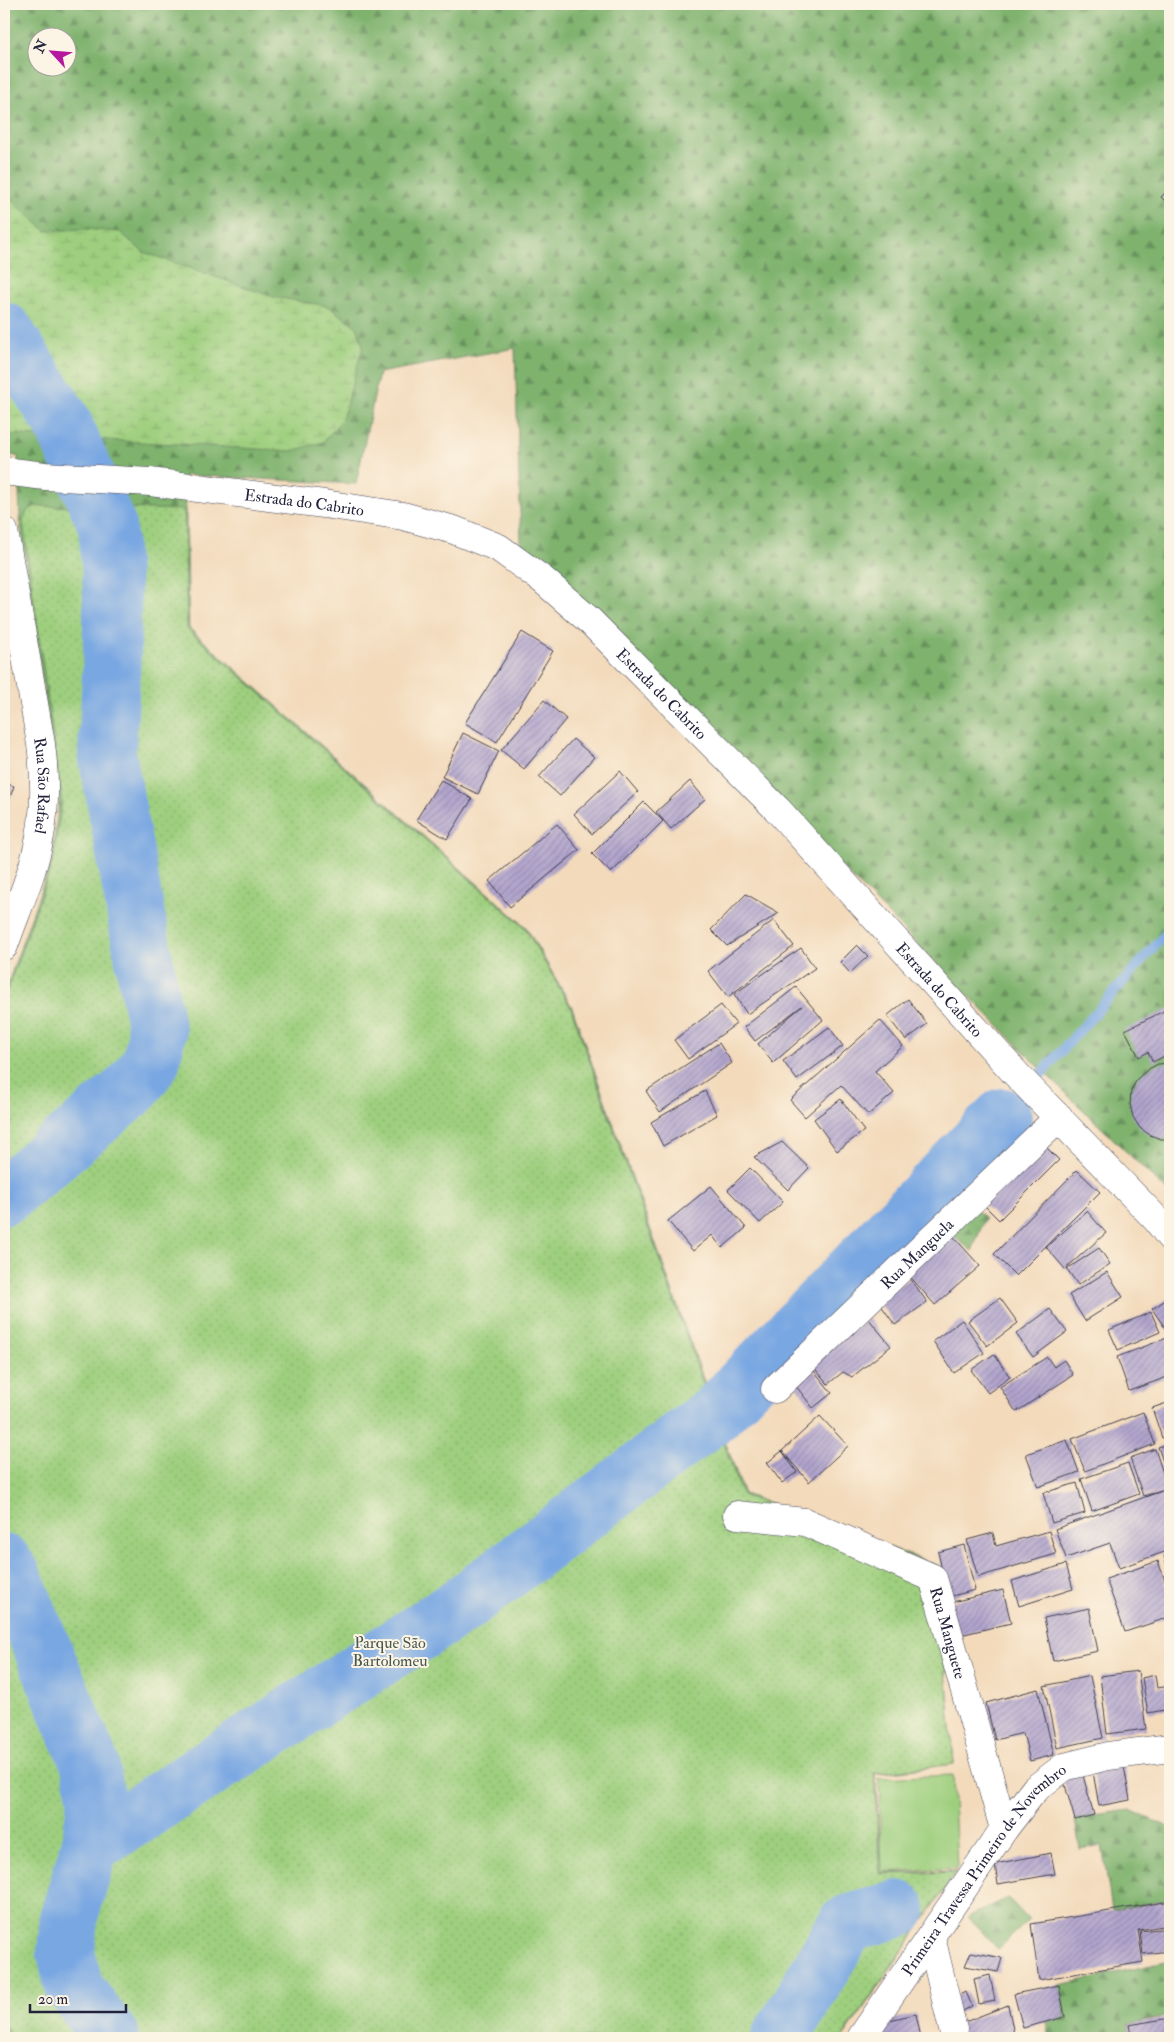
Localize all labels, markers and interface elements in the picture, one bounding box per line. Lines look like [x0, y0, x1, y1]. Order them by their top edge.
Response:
north arrow [28, 28, 78, 78]
text: N [30, 37, 51, 57]
street label: Estrada do Cabrito [243, 485, 366, 521]
street label: Estrada do Cabrito [612, 644, 711, 744]
street label: Rua São Rafael [29, 736, 53, 835]
street label: Estrada do Cabrito [891, 939, 987, 1042]
street label: Rua Manguela [877, 1214, 958, 1294]
street label: Rua Manguete [925, 1585, 970, 1682]
park label: Parque São Bartolomeu [353, 1633, 427, 1671]
street label: Primeira Travessa Primeiro de Novembro [898, 1760, 1071, 1980]
scale bar [30, 1982, 126, 2014]
text: 20 m [38, 1990, 68, 2009]

